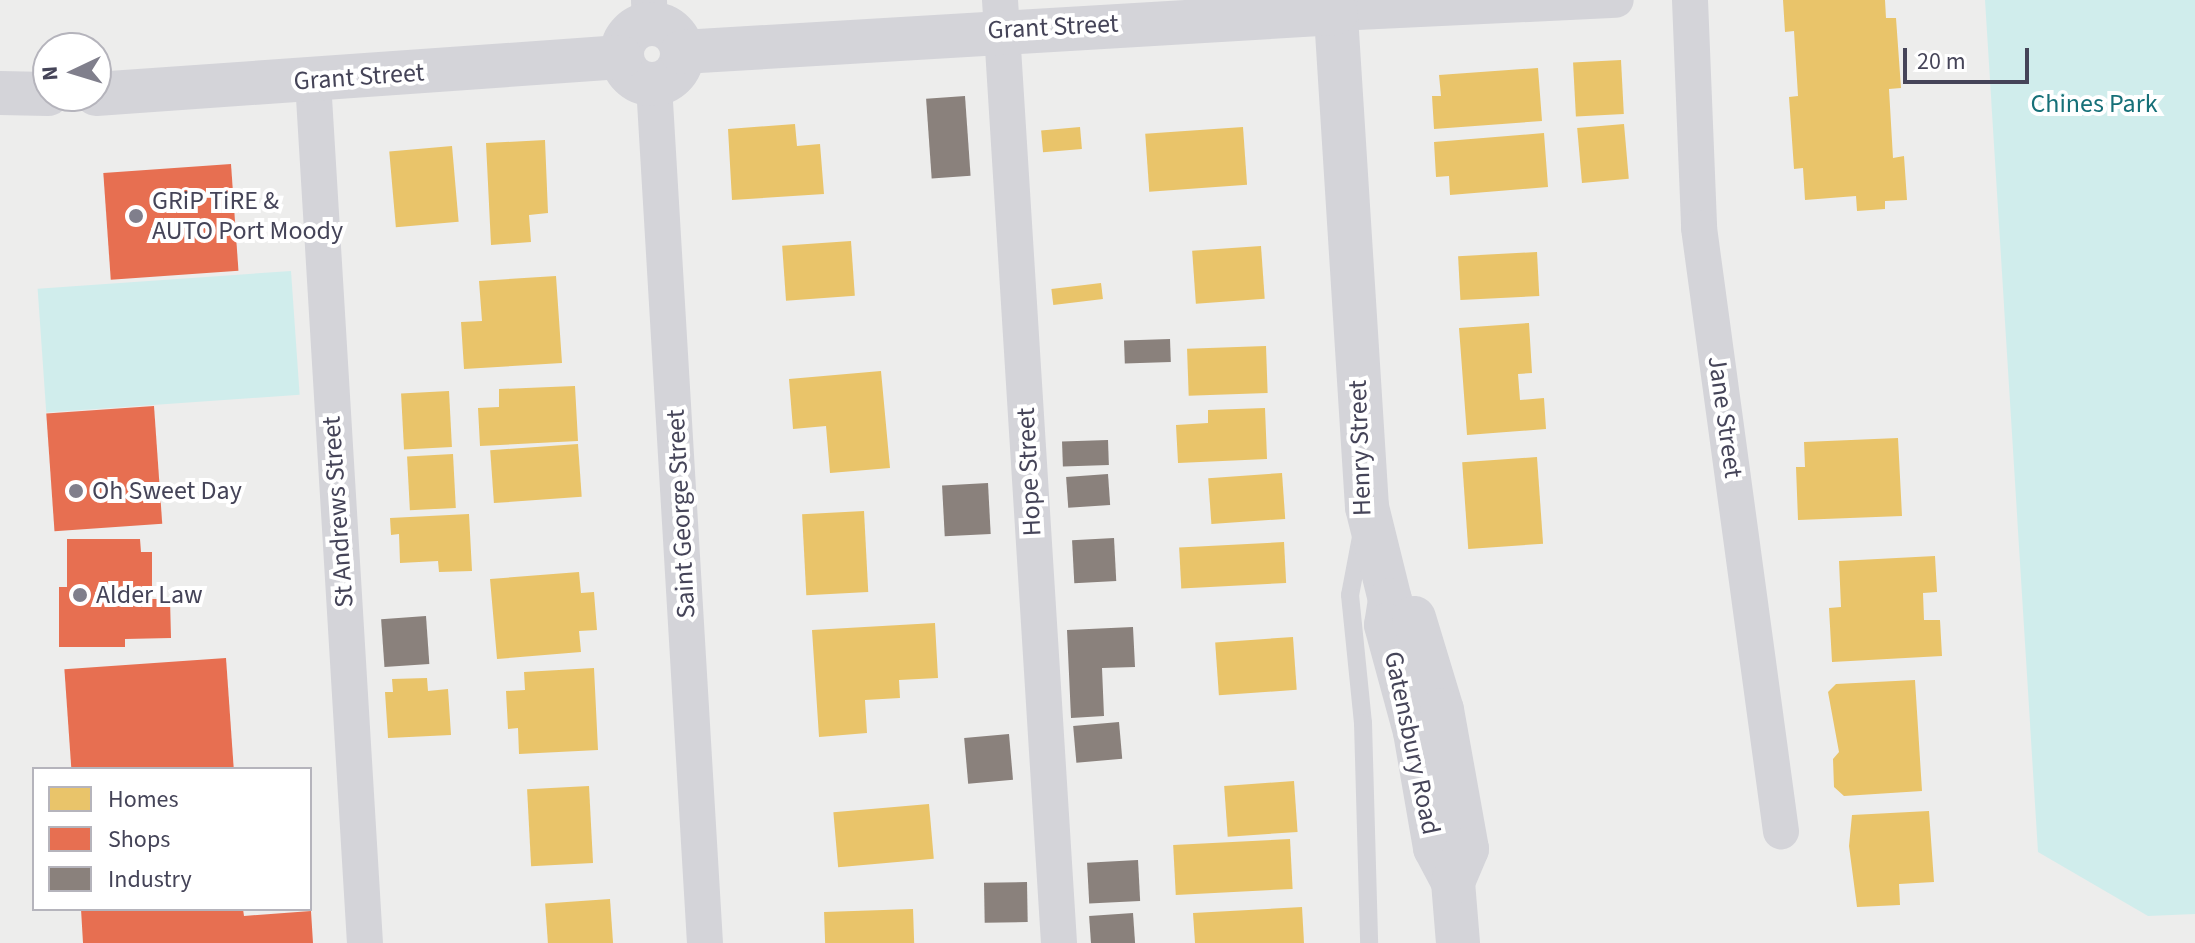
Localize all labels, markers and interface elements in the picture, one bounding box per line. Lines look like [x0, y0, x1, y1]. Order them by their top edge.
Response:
street label: Grant Street [987, 8, 1119, 46]
north arrow [32, 32, 112, 112]
scale bar [1907, 32, 2033, 82]
text: 20 m [1917, 44, 1966, 79]
street label: Grant Street [293, 57, 425, 97]
text: N [34, 65, 67, 82]
park label: Chines Park [2030, 88, 2158, 120]
place label: GRiP TiRE & AUTO Port Moody [152, 185, 343, 246]
marker: GRiP TiRE & AUTO Port Moody [127, 207, 145, 225]
street label: Jane Street [1701, 354, 1749, 480]
street label: Henry Street [1342, 379, 1378, 517]
street label: Hope Street [1010, 407, 1048, 537]
street label: Saint George Street [660, 409, 702, 619]
street label: St Andrews Street [316, 415, 360, 609]
place label: Oh Sweet Day [92, 475, 242, 507]
marker: Oh Sweet Day [67, 482, 85, 500]
place label: Alder Law [96, 579, 203, 611]
marker: Alder Law [71, 586, 89, 604]
street label: Gatensbury Road [1377, 649, 1447, 837]
legend [32, 767, 312, 911]
text: Homes [108, 782, 179, 817]
text: Shops [108, 822, 170, 857]
text: Industry [108, 862, 192, 897]

